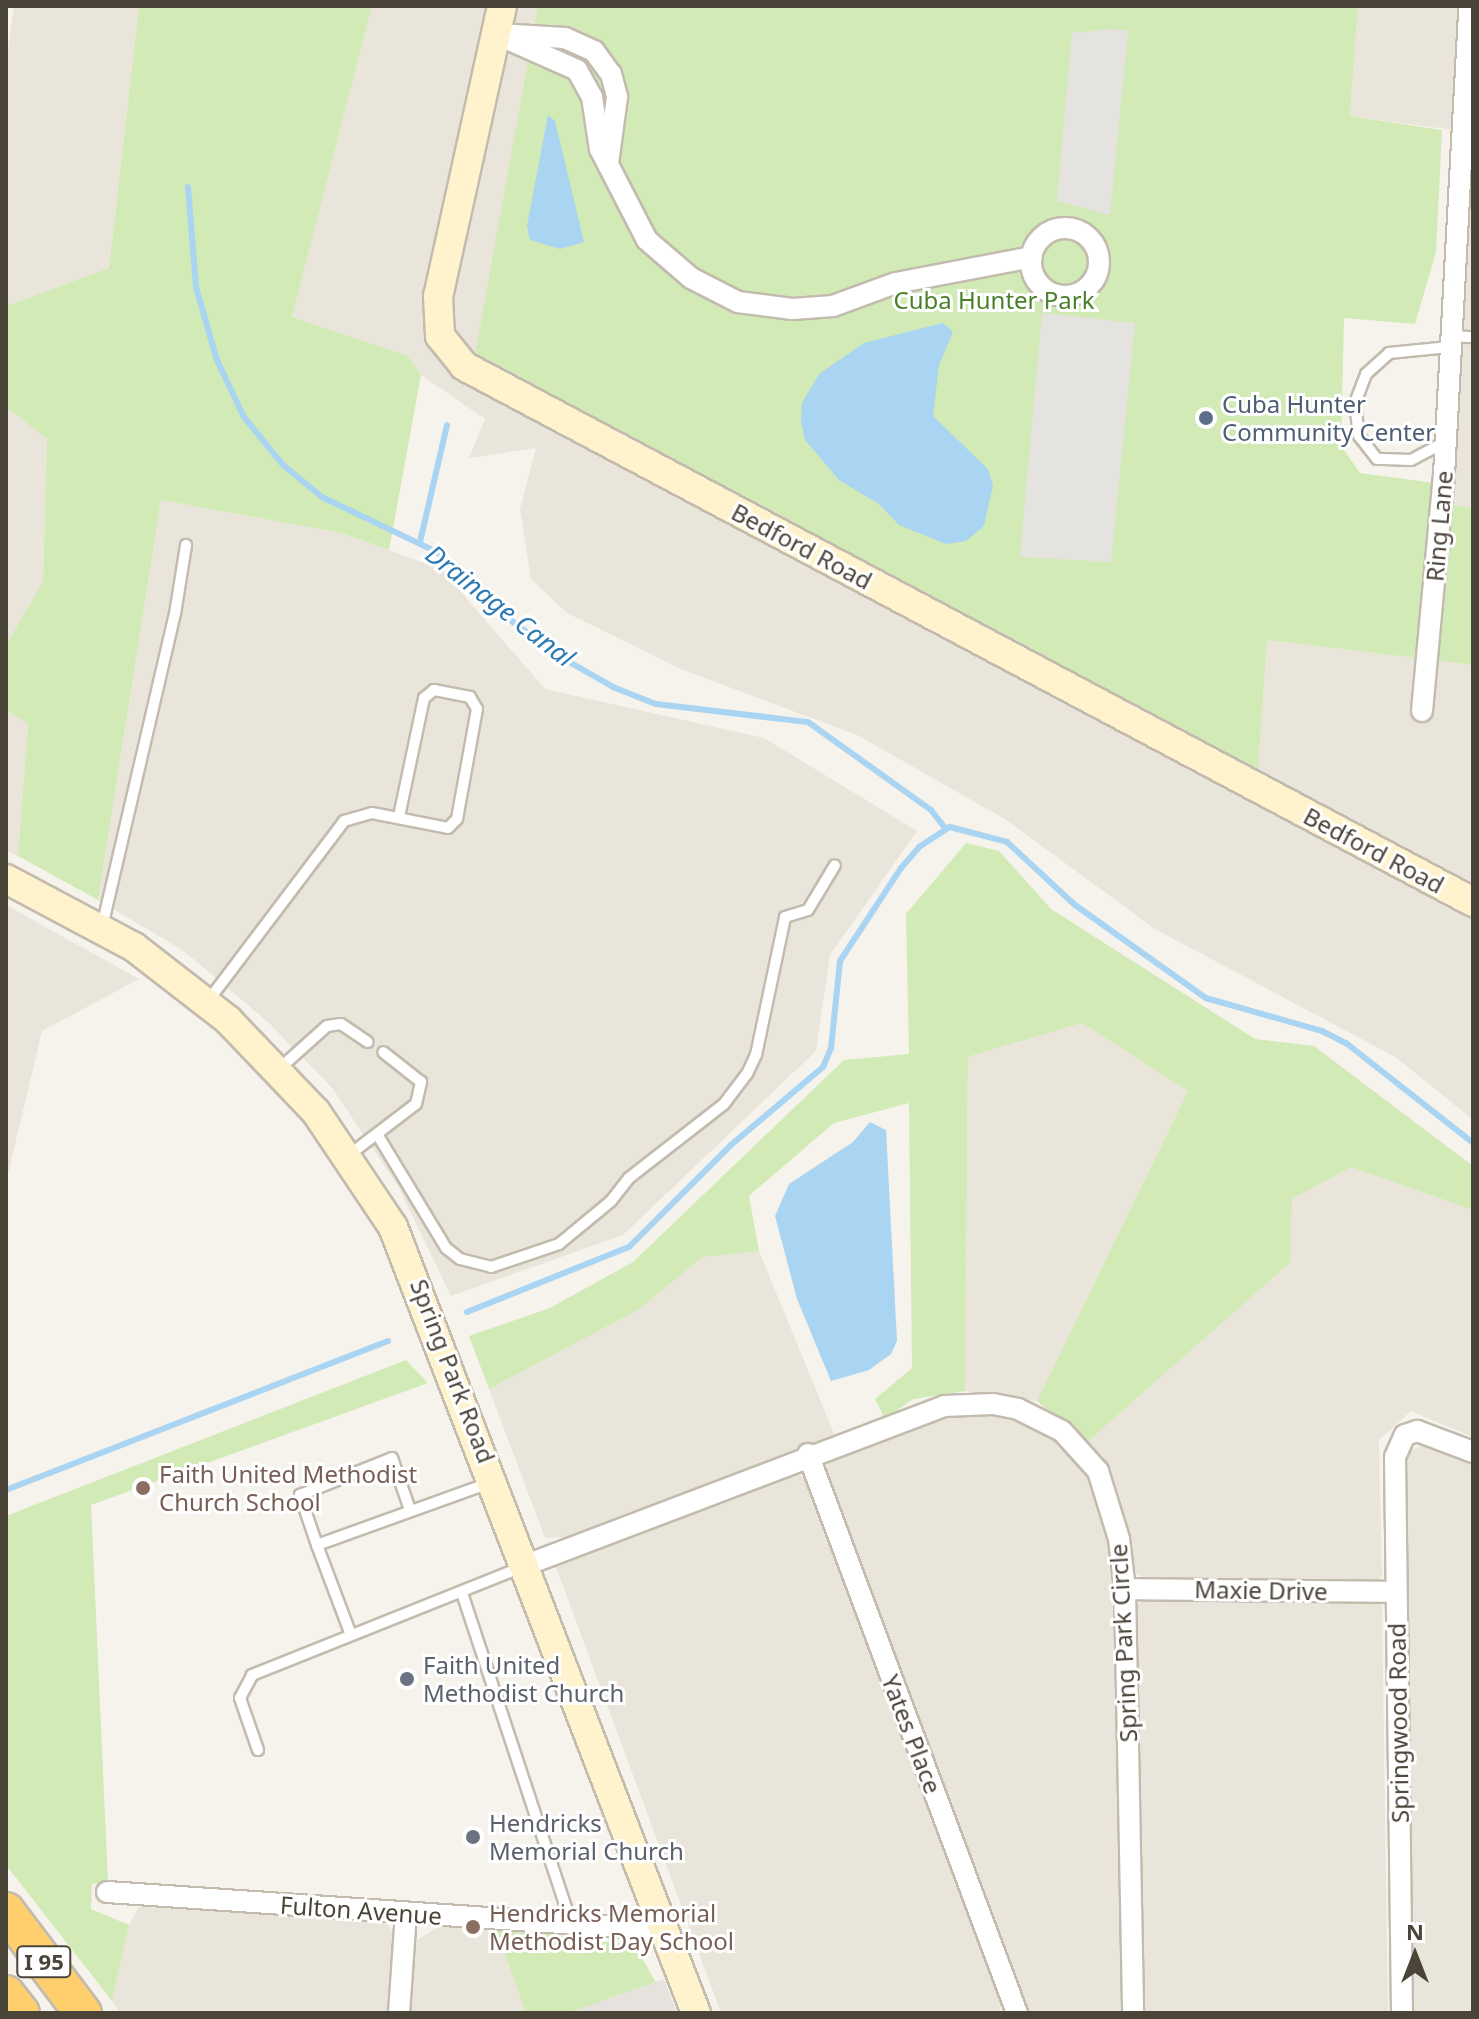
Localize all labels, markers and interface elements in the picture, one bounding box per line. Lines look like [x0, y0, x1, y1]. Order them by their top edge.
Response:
park label: Cuba Hunter Park [894, 286, 1094, 314]
place label: Cuba Hunter Community Center [1222, 390, 1435, 446]
marker: Cuba Hunter Community Center [1197, 409, 1215, 427]
street label: Ring Lane [1420, 469, 1458, 583]
street label: Bedford Road [727, 497, 877, 595]
water label: Drainage Canal [420, 538, 580, 674]
street label: Bedford Road [1299, 801, 1449, 899]
street label: Spring Park Road [405, 1275, 501, 1467]
place label: Faith United Methodist Church School [159, 1460, 417, 1516]
marker: Faith United Methodist Church School [134, 1479, 152, 1497]
street label: Spring Park Circle [1103, 1543, 1143, 1743]
street label: Maxie Drive [1194, 1574, 1328, 1606]
street label: Springwood Road [1382, 1623, 1414, 1823]
place label: Faith United Methodist Church [423, 1651, 624, 1707]
marker: Faith United Methodist Church [398, 1670, 416, 1688]
street label: Yates Place [876, 1670, 948, 1798]
place label: Hendricks Memorial Church [489, 1809, 684, 1865]
marker: Hendricks Memorial Church [464, 1828, 482, 1846]
street label: Fulton Avenue [279, 1890, 443, 1930]
place label: Hendricks Memorial Methodist Day School [489, 1899, 734, 1955]
north arrow [1375, 1915, 1455, 1995]
text: N [1406, 1916, 1424, 1946]
marker: Hendricks Memorial Methodist Day School [464, 1918, 482, 1936]
road number: I 95 [16, 1944, 72, 1980]

